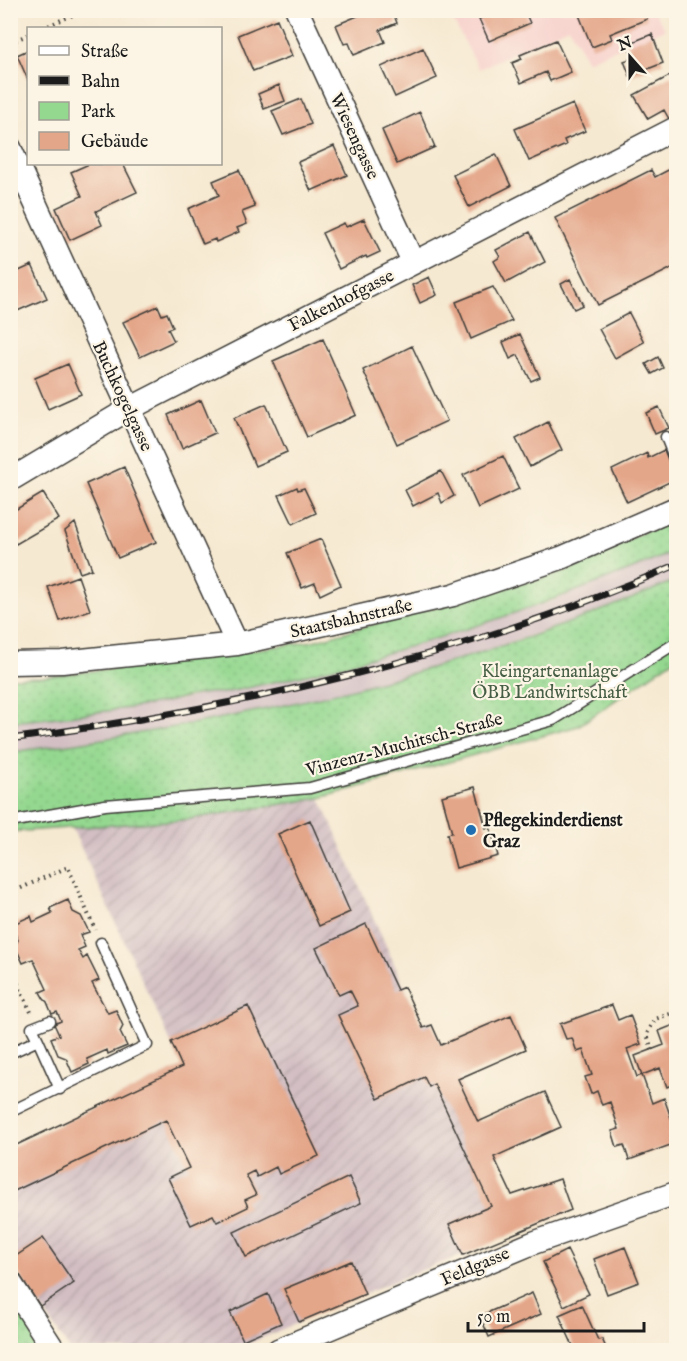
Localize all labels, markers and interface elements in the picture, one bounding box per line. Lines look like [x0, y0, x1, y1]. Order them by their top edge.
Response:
legend [27, 27, 222, 165]
north arrow [600, 27, 660, 87]
text: N [614, 33, 636, 57]
text: Straße [81, 41, 128, 64]
text: Bahn [81, 71, 120, 94]
street label: Wiesengasse [324, 90, 384, 184]
text: Park [81, 101, 116, 124]
text: Gebäude [81, 131, 148, 154]
street label: Falkenhofgasse [285, 265, 398, 338]
street label: Buchkogelgasse [86, 338, 157, 455]
street label: Staatsbahnstraße [288, 594, 415, 645]
park label: Kleingartenanlage ÖBB Landwirtschaft [472, 661, 628, 705]
street label: Vinzenz-Muchitsch-Straße [303, 708, 505, 783]
place label: Pflegekinderdienst Graz [483, 810, 623, 854]
marker: Pflegekinderdienst Graz [464, 823, 478, 837]
street label: Feldgasse [438, 1243, 513, 1292]
scale bar [468, 1295, 644, 1333]
text: 50 m [477, 1306, 510, 1329]

